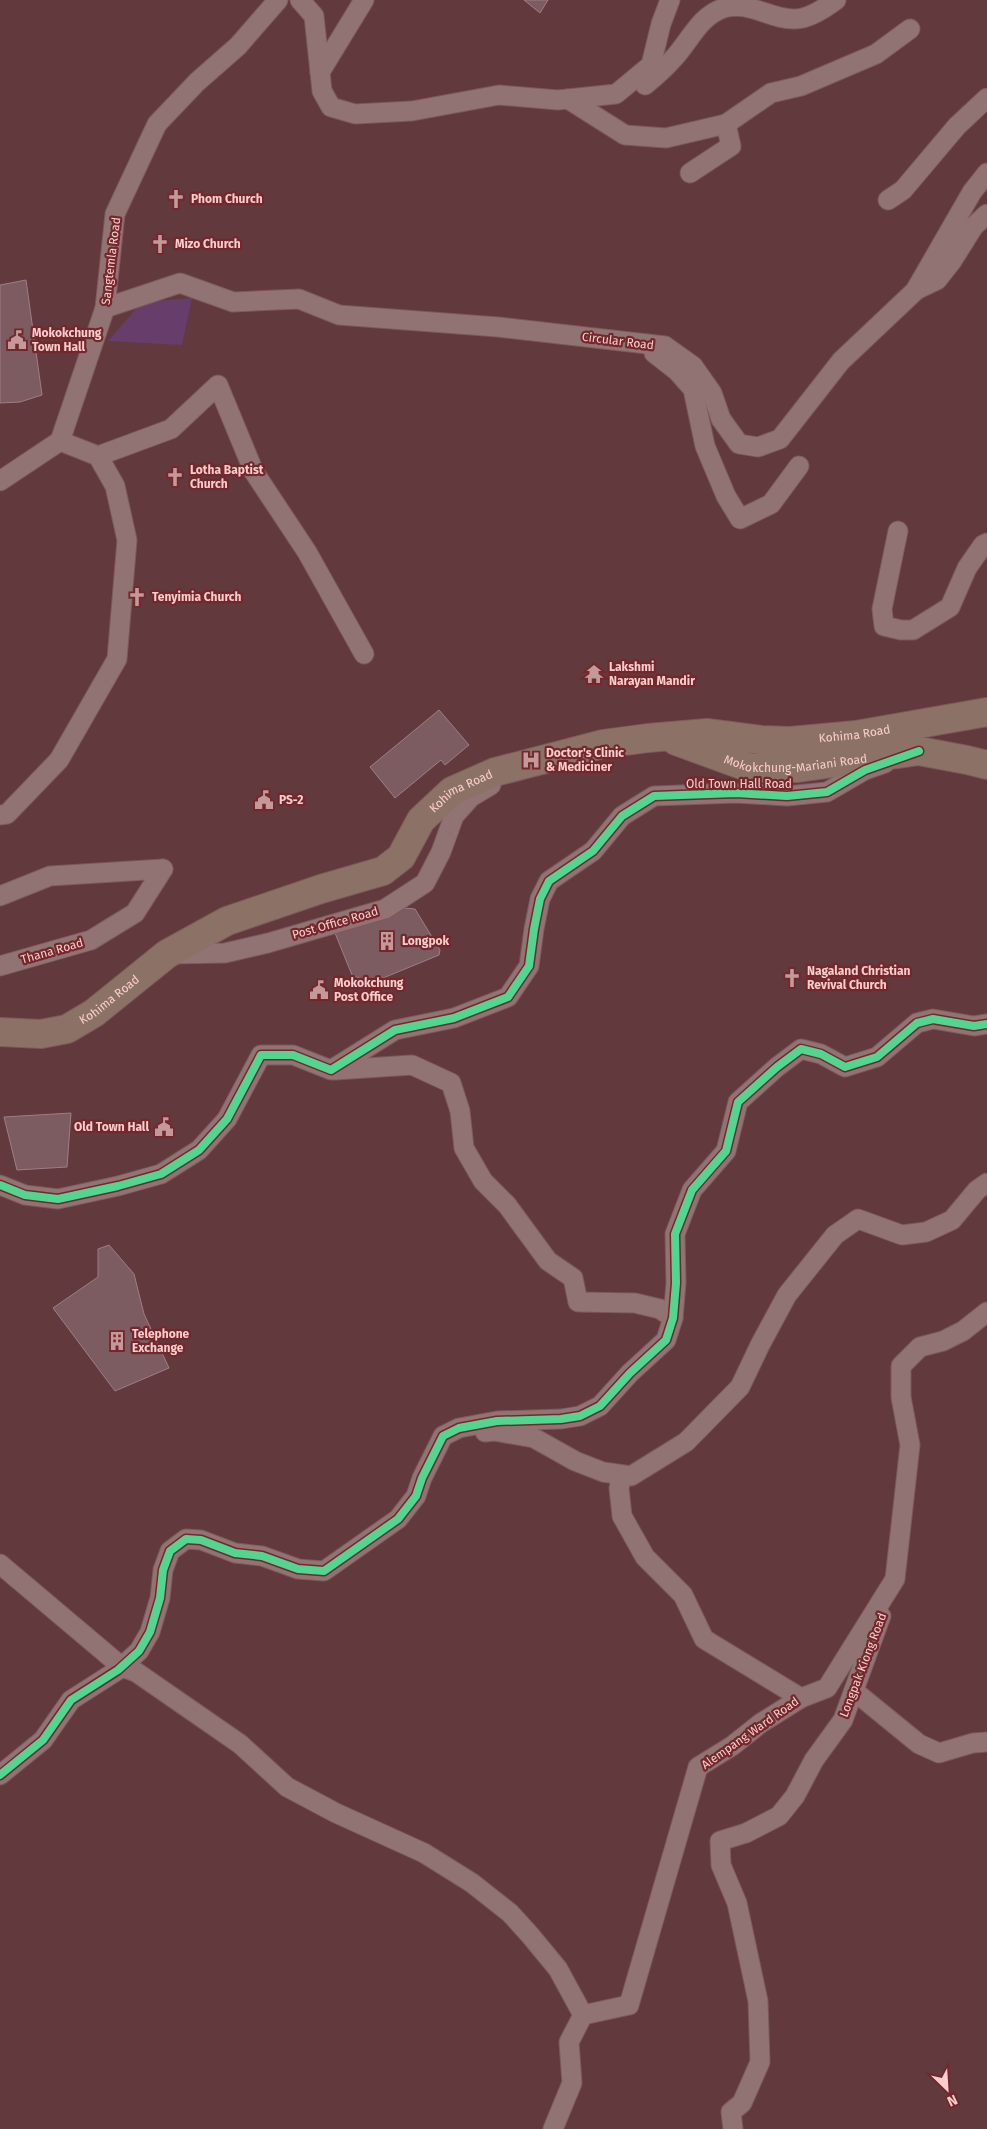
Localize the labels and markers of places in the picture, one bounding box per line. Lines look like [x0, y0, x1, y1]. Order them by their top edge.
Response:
church icon: Phom Church [165, 188, 187, 210]
place label: Phom Church [191, 192, 263, 206]
church icon: Mizo Church [149, 233, 171, 255]
place label: Mizo Church [175, 237, 241, 251]
place label: Mokokchung Town Hall [32, 326, 102, 354]
public building icon: Mokokchung Town Hall [6, 329, 28, 351]
place label: Lotha Baptist Church [190, 463, 264, 491]
church icon: Lotha Baptist Church [164, 466, 186, 488]
church icon: Tenyimia Church [126, 586, 148, 608]
place label: Tenyimia Church [152, 590, 242, 604]
place label: Lakshmi Narayan Mandir [609, 660, 695, 688]
temple icon: Lakshmi Narayan Mandir [583, 663, 605, 685]
place label: Doctor's Clinic & Mediciner [546, 746, 624, 774]
hospital icon: Doctor's Clinic & Mediciner [520, 749, 542, 771]
public building icon: PS-2 [253, 789, 275, 811]
place label: PS-2 [279, 793, 303, 807]
building icon: Longpok [376, 930, 398, 952]
place label: Longpok [402, 934, 450, 948]
place label: Nagaland Christian Revival Church [807, 964, 911, 992]
church icon: Nagaland Christian Revival Church [781, 967, 803, 989]
place label: Mokokchung Post Office [334, 976, 404, 1004]
public building icon: Mokokchung Post Office [308, 979, 330, 1001]
public building icon: Old Town Hall [153, 1116, 175, 1138]
place label: Old Town Hall [74, 1120, 149, 1134]
place label: Telephone Exchange [132, 1327, 190, 1355]
building icon: Telephone Exchange [106, 1330, 128, 1352]

